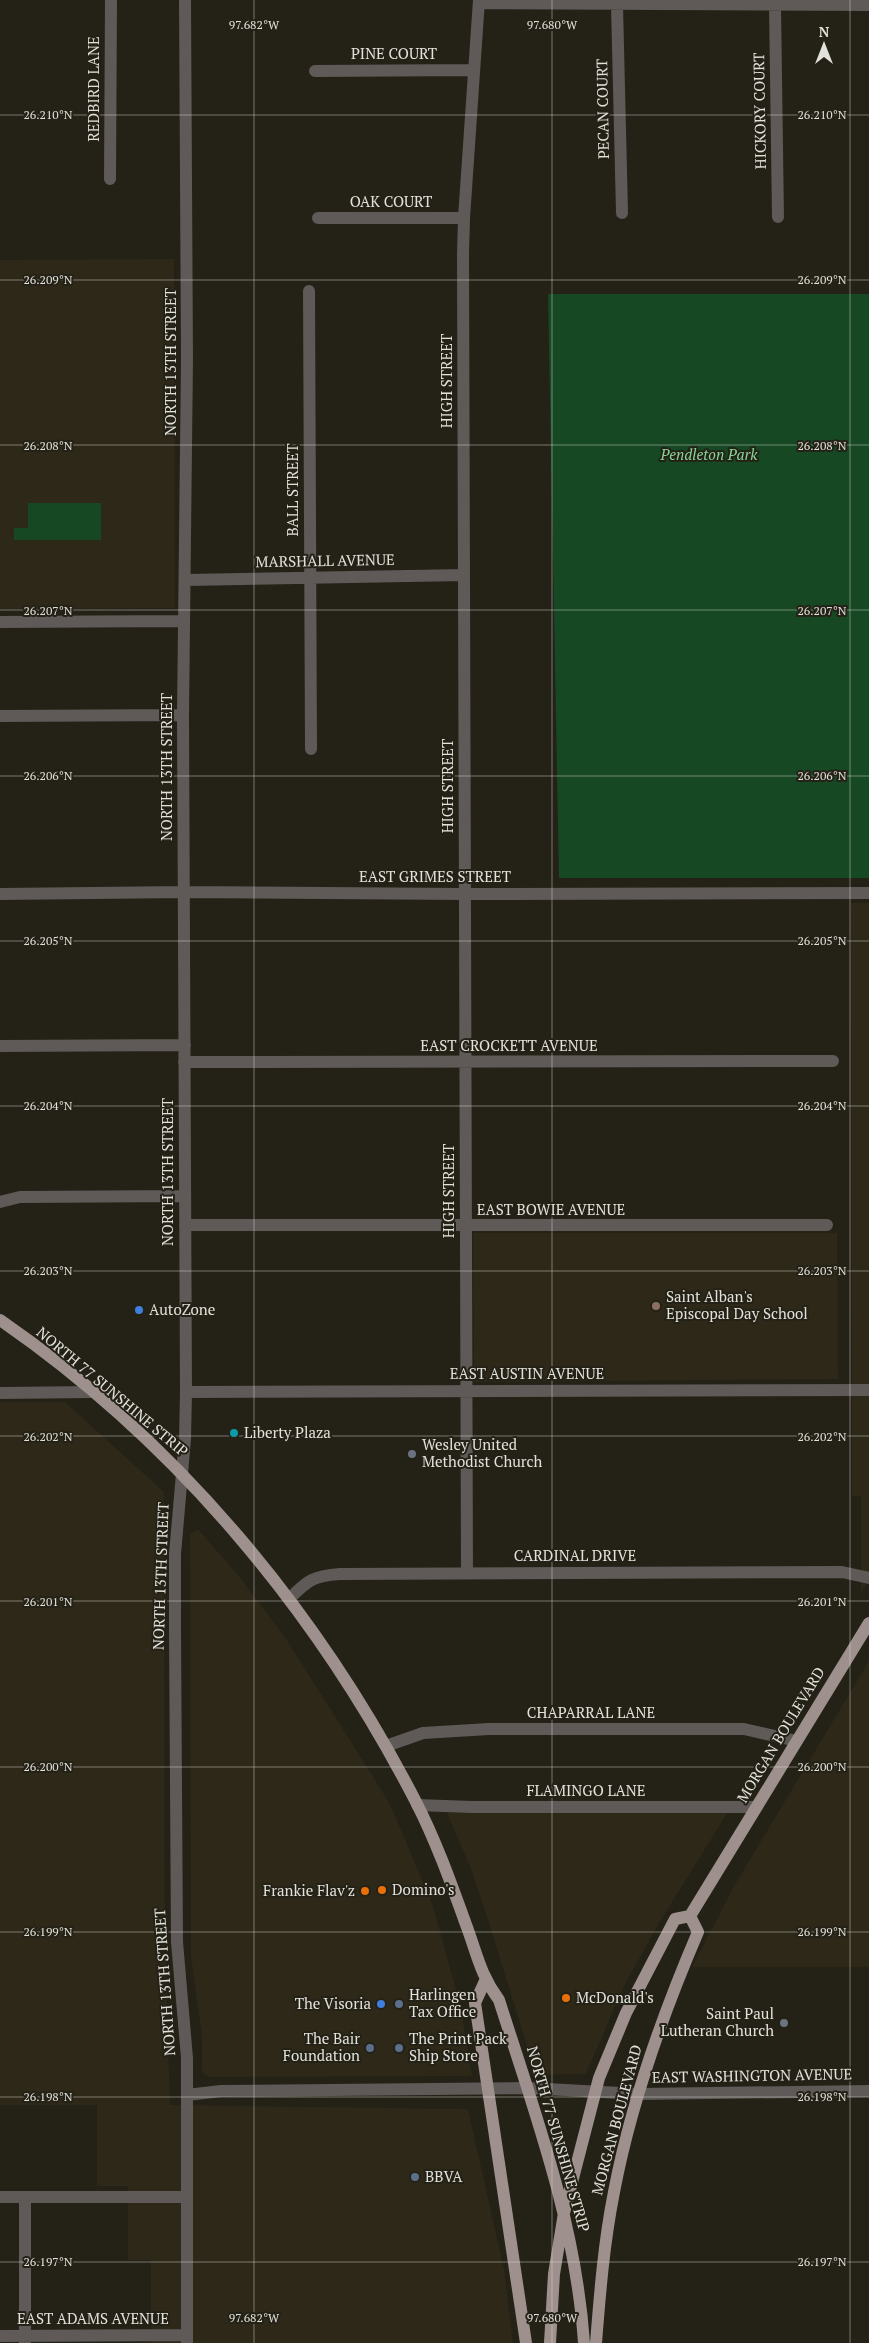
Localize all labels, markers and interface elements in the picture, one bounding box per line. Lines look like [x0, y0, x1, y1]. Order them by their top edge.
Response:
text: 97.682°W [229, 17, 280, 32]
text: 97.680°W [527, 17, 578, 32]
north arrow [799, 20, 849, 70]
text: N [819, 22, 830, 41]
street label: REDBIRD LANE [83, 36, 103, 142]
street label: PINE COURT [351, 43, 437, 63]
street label: HICKORY COURT [748, 53, 770, 170]
street label: PECAN COURT [591, 59, 613, 159]
text: 26.210°N [23, 107, 73, 122]
text: 26.210°N [797, 107, 847, 122]
street label: OAK COURT [350, 191, 432, 211]
text: 26.209°N [23, 272, 73, 287]
text: 26.209°N [797, 272, 847, 287]
street label: NORTH 13TH STREET [160, 288, 180, 436]
street label: HIGH STREET [436, 334, 456, 428]
text: 26.208°N [23, 438, 73, 453]
text: 26.208°N [797, 438, 847, 453]
street label: BALL STREET [282, 443, 302, 537]
park label: Pendleton Park [660, 444, 758, 464]
street label: MARSHALL AVENUE [255, 549, 395, 571]
text: 26.207°N [23, 603, 73, 618]
text: 26.207°N [797, 603, 847, 618]
street label: NORTH 13TH STREET [156, 693, 176, 841]
street label: HIGH STREET [437, 739, 457, 833]
text: 26.206°N [23, 768, 73, 783]
text: 26.206°N [797, 768, 847, 783]
street label: EAST GRIMES STREET [359, 866, 511, 886]
text: 26.205°N [23, 933, 73, 948]
text: 26.205°N [797, 933, 847, 948]
street label: EAST CROCKETT AVENUE [420, 1035, 598, 1055]
text: 26.204°N [23, 1098, 73, 1113]
street label: NORTH 13TH STREET [157, 1098, 177, 1246]
text: 26.204°N [797, 1098, 847, 1113]
street label: HIGH STREET [438, 1144, 458, 1238]
street label: EAST BOWIE AVENUE [477, 1199, 625, 1219]
text: 26.203°N [23, 1263, 73, 1278]
text: 26.203°N [797, 1263, 847, 1278]
place label: Saint Alban's Episcopal Day School [666, 1286, 808, 1323]
place label: AutoZone [149, 1299, 215, 1319]
marker: Saint Alban's Episcopal Day School [650, 1300, 662, 1312]
marker: AutoZone [133, 1304, 145, 1316]
street label: NORTH 77 SUNSHINE STRIP [33, 1322, 193, 1461]
street label: EAST AUSTIN AVENUE [450, 1363, 604, 1383]
place label: Liberty Plaza [244, 1422, 331, 1442]
marker: Liberty Plaza [228, 1427, 240, 1439]
text: 26.202°N [23, 1429, 73, 1444]
text: 26.202°N [797, 1429, 847, 1444]
place label: Wesley United Methodist Church [422, 1434, 543, 1471]
marker: Wesley United Methodist Church [406, 1448, 418, 1460]
street label: NORTH 13TH STREET [147, 1502, 173, 1650]
street label: CARDINAL DRIVE [514, 1545, 636, 1565]
text: 26.201°N [23, 1594, 73, 1609]
text: 26.201°N [797, 1594, 847, 1609]
street label: MORGAN BOULEVARD [732, 1663, 829, 1806]
street label: CHAPARRAL LANE [527, 1702, 655, 1722]
text: 26.200°N [23, 1759, 73, 1774]
text: 26.200°N [797, 1759, 847, 1774]
street label: FLAMINGO LANE [526, 1780, 646, 1800]
place label: Domino's [392, 1879, 454, 1899]
place label: Frankie Flav'z [263, 1880, 355, 1900]
marker: Domino's [376, 1884, 388, 1896]
marker: Frankie Flav'z [359, 1885, 371, 1897]
street label: NORTH 13TH STREET [149, 1907, 179, 2057]
text: 26.199°N [23, 1924, 73, 1939]
text: 26.199°N [797, 1924, 847, 1939]
place label: Harlingen Tax Office [409, 1984, 476, 2021]
place label: McDonald's [576, 1987, 654, 2007]
marker: McDonald's [560, 1992, 572, 2004]
place label: The Visoria [295, 1993, 371, 2013]
marker: The Visoria [375, 1998, 387, 2010]
marker: Harlingen Tax Office [393, 1998, 405, 2010]
place label: Saint Paul Lutheran Church [661, 2003, 774, 2040]
marker: Saint Paul Lutheran Church [778, 2017, 790, 2029]
place label: The Bair Foundation [283, 2028, 360, 2065]
place label: The Print Pack Ship Store [409, 2028, 507, 2065]
marker: The Bair Foundation [364, 2042, 376, 2054]
marker: The Print Pack Ship Store [393, 2042, 405, 2054]
street label: MORGAN BOULEVARD [586, 2042, 646, 2197]
street label: NORTH 77 SUNSHINE STRIP [523, 2044, 595, 2234]
street label: EAST WASHINGTON AVENUE [652, 2063, 852, 2087]
text: 26.198°N [23, 2089, 73, 2104]
text: 26.198°N [797, 2089, 847, 2104]
place label: BBVA [425, 2166, 463, 2186]
marker: BBVA [409, 2171, 421, 2183]
text: 26.197°N [23, 2254, 73, 2269]
text: 26.197°N [797, 2254, 847, 2269]
street label: EAST ADAMS AVENUE [17, 2308, 169, 2328]
text: 97.682°W [229, 2310, 280, 2325]
text: 97.680°W [527, 2310, 578, 2325]

